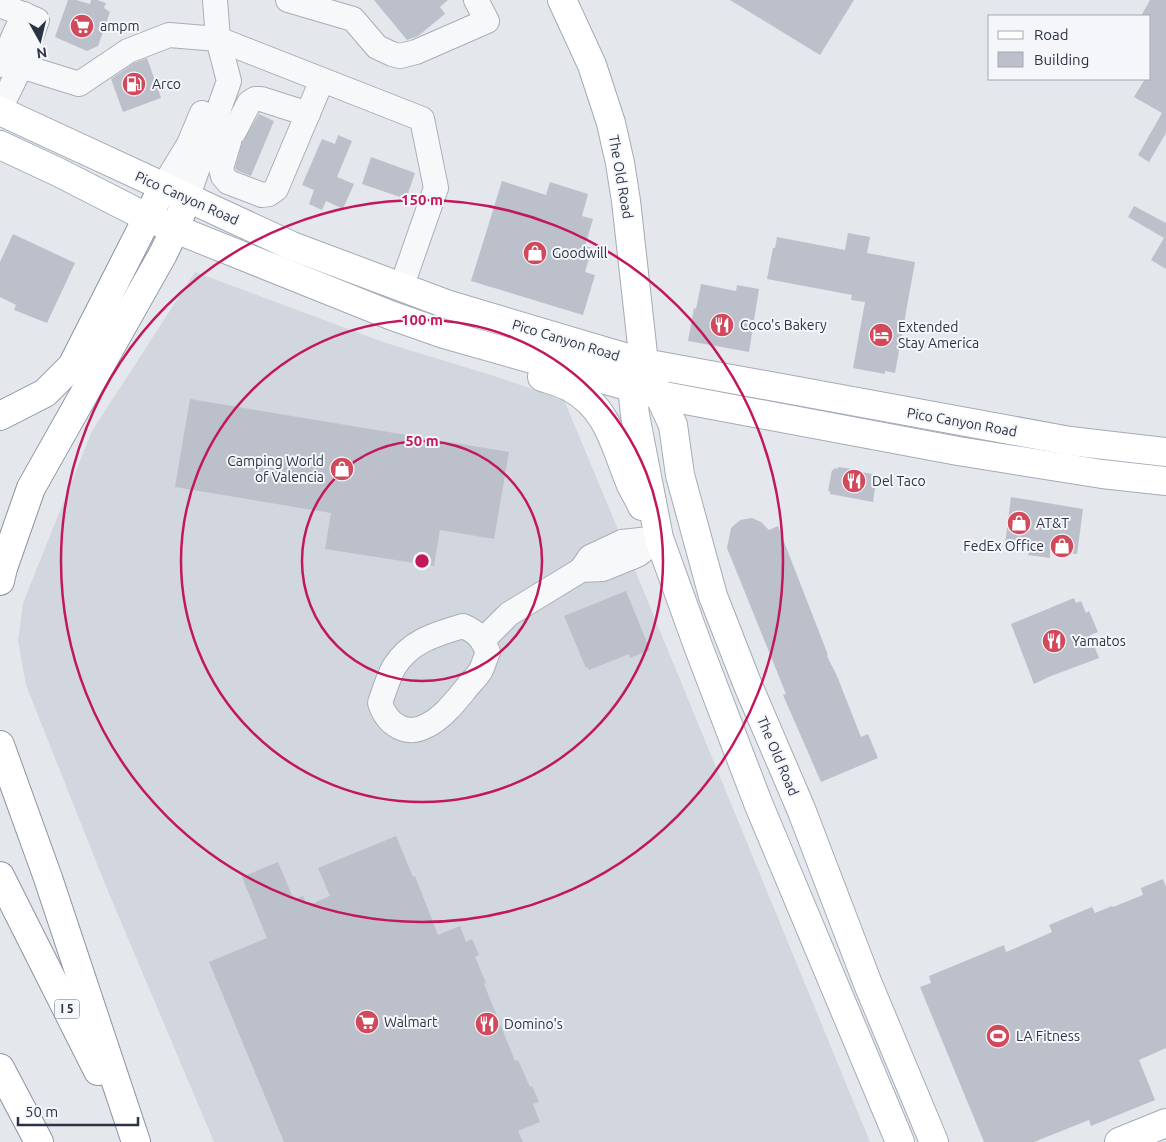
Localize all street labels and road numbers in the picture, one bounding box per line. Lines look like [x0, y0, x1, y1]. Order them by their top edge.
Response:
street label: The Old Road [606, 134, 636, 220]
street label: Pico Canyon Road [133, 168, 241, 228]
street label: Pico Canyon Road [510, 316, 622, 364]
street label: Pico Canyon Road [906, 404, 1018, 440]
street label: The Old Road [754, 714, 802, 798]
road number: I 5 [54, 1000, 80, 1019]

